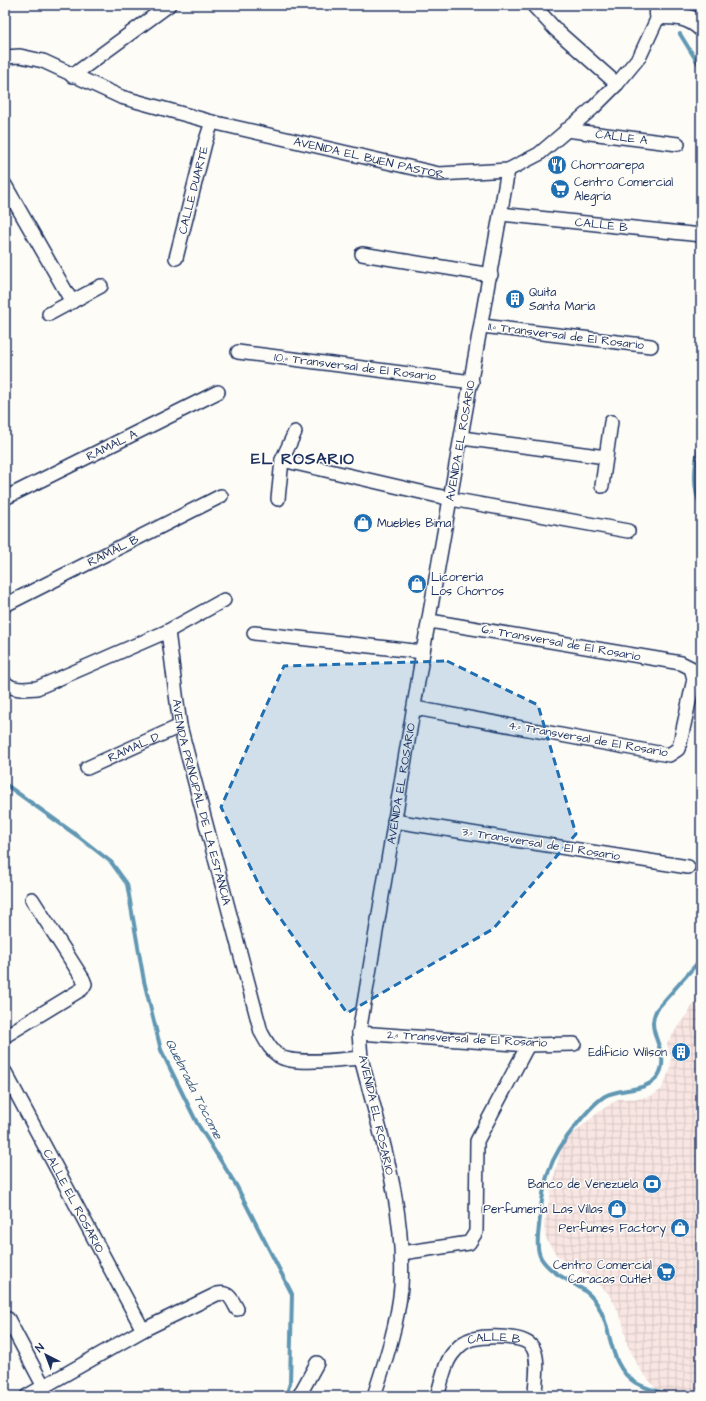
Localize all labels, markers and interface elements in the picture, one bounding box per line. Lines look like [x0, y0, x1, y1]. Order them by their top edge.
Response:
street label: CALLE A [595, 125, 649, 149]
street label: AVENIDA EL BUEN PASTOR [292, 132, 445, 183]
street label: CALLE DUARTE [174, 144, 212, 236]
restaurant icon: Chorroarepa [546, 154, 568, 176]
place label: Chorroarepa [571, 157, 644, 174]
place label: Centro Comercial Alegría [574, 174, 673, 206]
supermarket icon: Centro Comercial Alegría [549, 178, 571, 200]
street label: CALLE B [574, 213, 629, 236]
place label: Quita Santa María [529, 284, 595, 315]
building icon: Quita Santa María [504, 288, 526, 310]
street label: 11.ª Transversal de El Rosario [487, 318, 645, 354]
street label: 10.ª Transversal de El Rosario [273, 349, 437, 385]
street label: AVENIDA EL ROSARIO [441, 379, 479, 503]
street label: RAMAL A [83, 425, 140, 465]
district label: EL ROSARIO [251, 448, 355, 470]
shop icon: Muebles Bima [352, 512, 374, 534]
place label: Muebles Bima [377, 515, 451, 532]
street label: RAMAL B [84, 530, 142, 571]
place label: Licorería Los Chorros [431, 569, 504, 600]
shop icon: Licorería Los Chorros [406, 573, 428, 595]
street label: 6.ª Transversal de El Rosario [480, 621, 642, 665]
street label: AVENIDA PRINCIPAL DE LA ESTANCIA [168, 698, 236, 907]
street label: 4.ª Transversal de El Rosario [507, 717, 669, 761]
street label: AVENIDA EL ROSARIO [382, 722, 419, 846]
street label: RAMAL D [105, 728, 162, 766]
street label: 3.ª Transversal de El Rosario [461, 823, 622, 865]
street label: 2.ª Transversal de El Rosario [386, 1026, 548, 1052]
water label: Quebrada Tócome [161, 1036, 228, 1143]
building icon: Edificio Wilson [670, 1041, 692, 1063]
place label: Edificio Wilson [588, 1044, 667, 1061]
street label: AVENIDA EL ROSARIO [354, 1053, 398, 1177]
street label: CALLE EL ROSARIO [39, 1146, 109, 1256]
bank icon: Banco de Venezuela [641, 1173, 663, 1195]
place label: Banco de Venezuela [528, 1176, 638, 1193]
shop icon: Perfumería Las Villas [606, 1198, 628, 1220]
place label: Perfumería Las Villas [483, 1201, 603, 1218]
shop icon: Perfumes Factory [669, 1217, 691, 1239]
place label: Perfumes Factory [559, 1220, 666, 1238]
place label: Centro Comercial Caracas Outlet [553, 1257, 652, 1288]
supermarket icon: Centro Comercial Caracas Outlet [655, 1261, 677, 1283]
street label: CALLE B [465, 1328, 523, 1348]
north arrow [26, 1335, 66, 1375]
text: N [32, 1340, 47, 1356]

